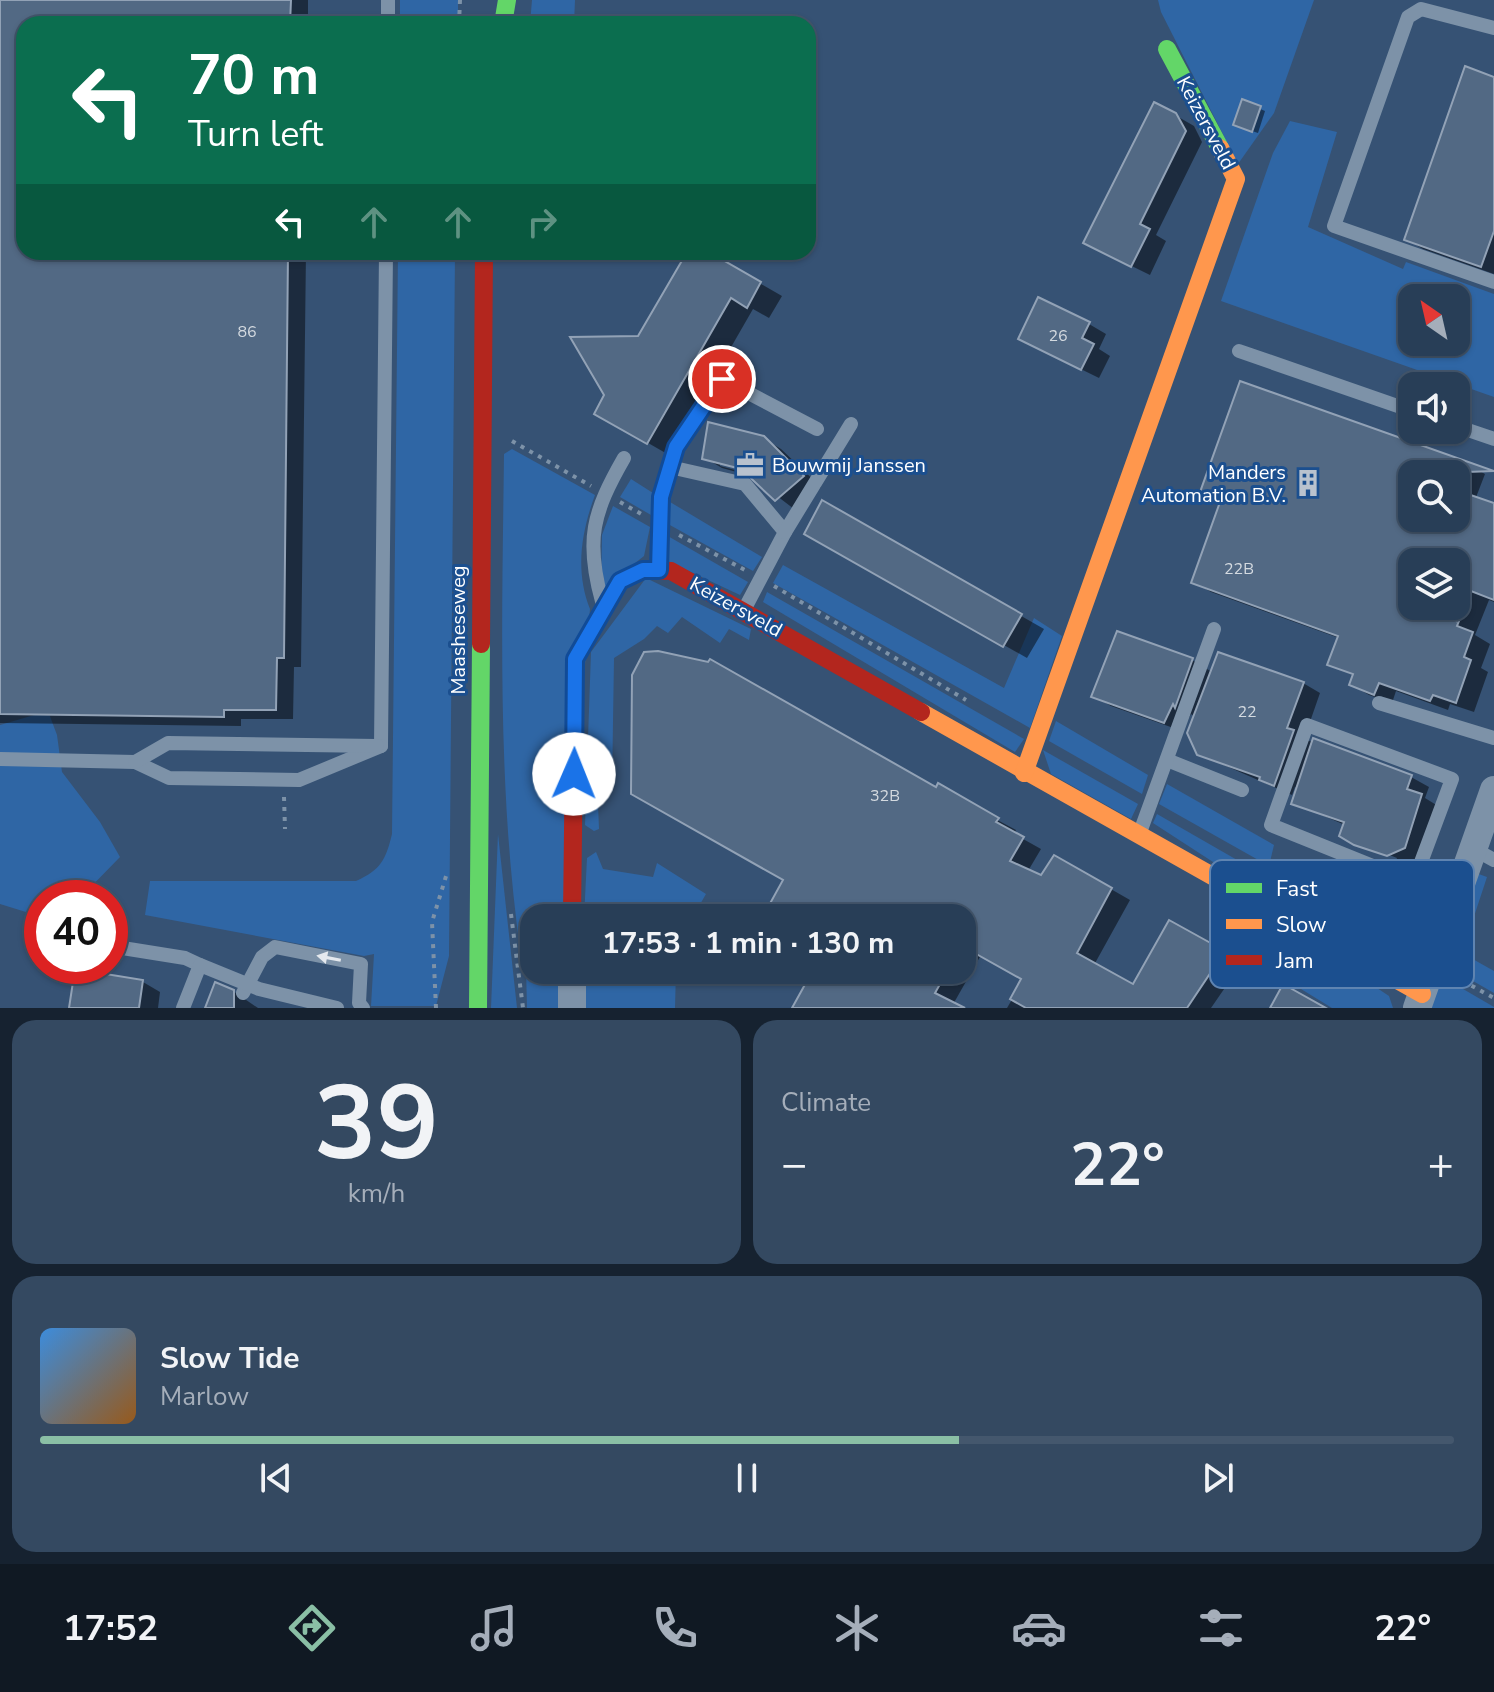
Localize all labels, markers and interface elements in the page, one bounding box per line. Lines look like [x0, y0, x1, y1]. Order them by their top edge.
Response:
text: 70 m [188, 37, 319, 114]
icon: left [56, 48, 160, 152]
street label: Keizersveld [1170, 72, 1242, 174]
text: Turn left [188, 110, 323, 159]
icon: left [268, 200, 312, 244]
icon: ahead [352, 200, 396, 244]
icon: ahead [436, 200, 480, 244]
icon: right [520, 200, 564, 244]
north arrow [1398, 284, 1470, 356]
map controls [1398, 284, 1470, 620]
house number: 86 [237, 321, 257, 343]
house number: 26 [1048, 325, 1068, 347]
pin [688, 345, 756, 413]
icon: arrive [700, 357, 744, 401]
button: sound [1398, 372, 1470, 444]
office icon: Bouwmij Janssen [735, 450, 765, 480]
place label: Bouwmij Janssen [772, 452, 926, 479]
place label: Manders Automation B.V. [1141, 459, 1286, 509]
button: search [1398, 460, 1470, 532]
building icon: Manders Automation B.V. [1293, 468, 1323, 498]
button: layers [1398, 548, 1470, 620]
house number: 22B [1224, 558, 1254, 580]
street label: Maasheseweg [445, 565, 472, 695]
street label: Keizersveld [685, 570, 787, 644]
house number: 22 [1237, 701, 1257, 723]
position arrow [532, 732, 616, 816]
house number: 32B [870, 785, 900, 807]
legend [1210, 860, 1474, 988]
text: Fast [1276, 874, 1318, 904]
speed limit sign: 40 [24, 880, 128, 984]
text: Slow [1276, 910, 1327, 940]
text: 17:53 · 1 min · 130 m [602, 923, 894, 964]
text: Jam [1275, 946, 1314, 976]
one-way arrow [316, 951, 341, 964]
text: 39 [314, 1053, 439, 1195]
text: Climate [781, 1085, 871, 1120]
text: 22° [1070, 1124, 1165, 1206]
text: − [781, 1135, 807, 1195]
text: + [1428, 1135, 1454, 1195]
text: km/h [348, 1176, 405, 1211]
text: Slow Tide [160, 1338, 300, 1379]
text: Marlow [160, 1379, 249, 1414]
icon: previous [254, 1456, 298, 1500]
icon: pause [725, 1456, 769, 1500]
icon: next [1196, 1456, 1240, 1500]
icon: directions [284, 1600, 340, 1656]
icon: music [466, 1600, 522, 1656]
icon: phone [647, 1600, 703, 1656]
icon: climate [829, 1600, 885, 1656]
icon: car [1011, 1600, 1067, 1656]
icon: filters [1193, 1600, 1249, 1656]
text: 17:52 [63, 1604, 158, 1653]
text: 22° [1374, 1604, 1431, 1653]

